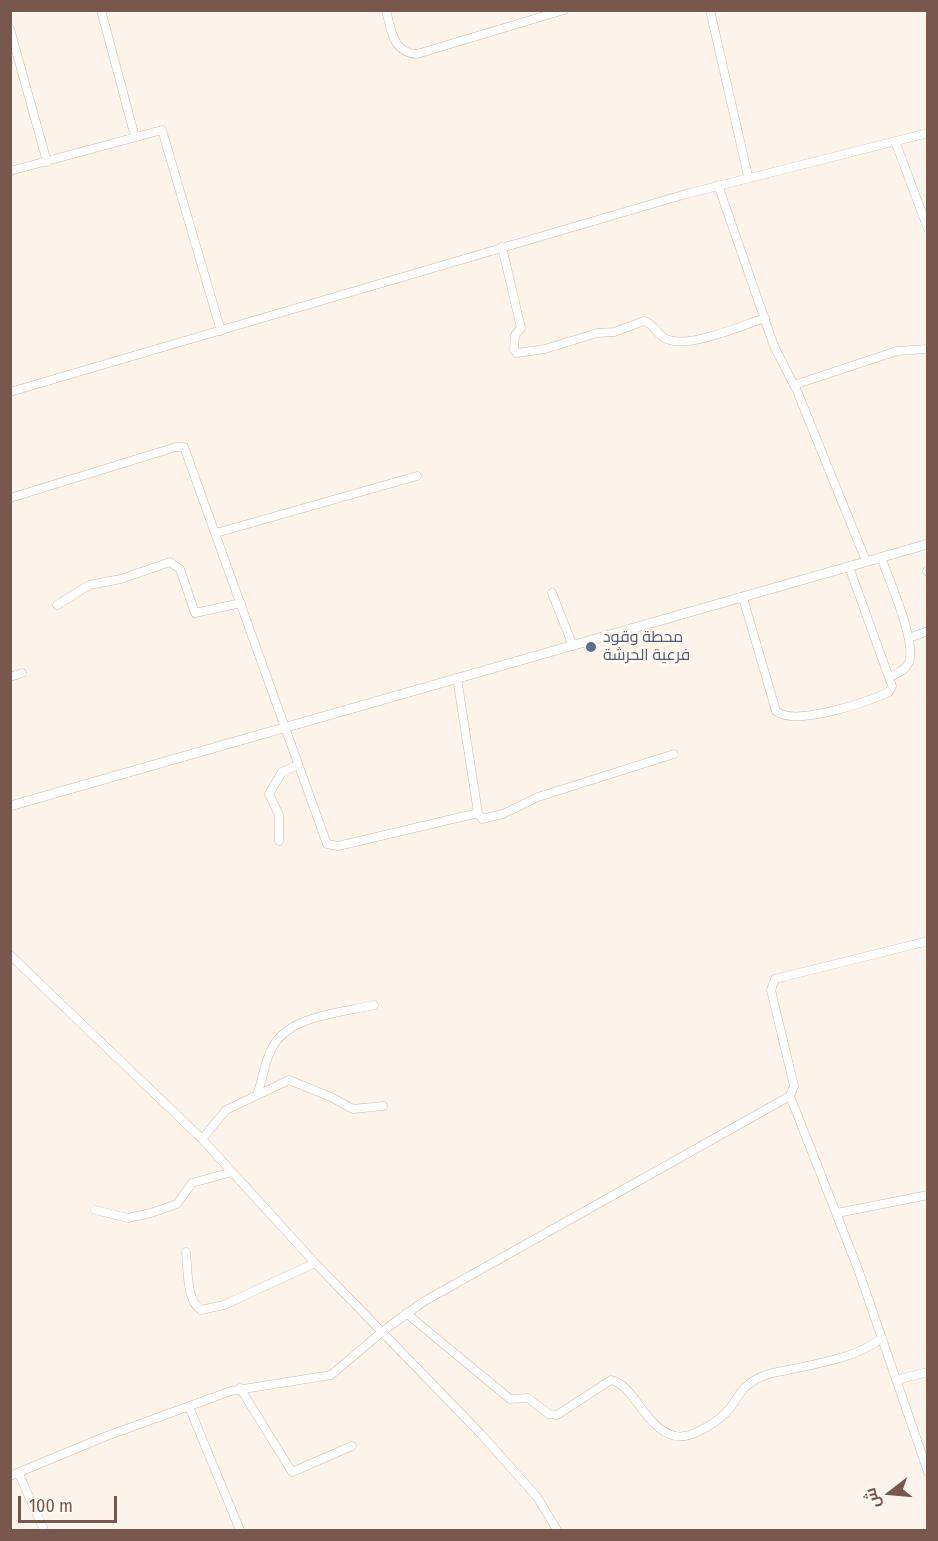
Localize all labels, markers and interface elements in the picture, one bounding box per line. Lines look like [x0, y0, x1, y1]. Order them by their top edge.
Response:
place label: محطة وقود فرعية الحرشة [603, 628, 690, 666]
marker: محطة وقود فرعية الحرشة [584, 640, 598, 654]
north arrow [860, 1463, 920, 1523]
scale bar [21, 1484, 120, 1522]
text: ش [860, 1486, 884, 1511]
text: 100 m [29, 1495, 73, 1517]

